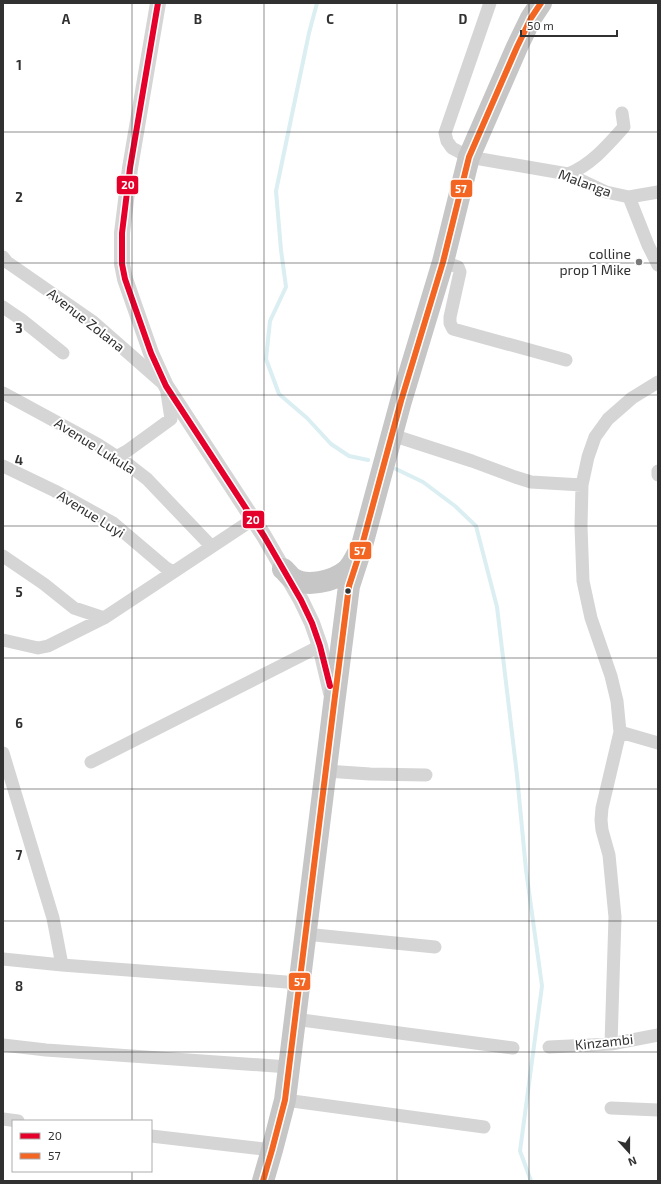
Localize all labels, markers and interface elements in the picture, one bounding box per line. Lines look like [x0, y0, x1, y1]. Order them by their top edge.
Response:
text: A [62, 11, 71, 27]
text: B [194, 11, 202, 27]
text: C [326, 11, 334, 27]
text: D [459, 11, 468, 27]
scale bar [521, 12, 617, 38]
text: 50 m [527, 18, 554, 32]
text: 1 [16, 57, 22, 73]
street label: Malanga [556, 165, 614, 200]
line badge: 20 [116, 175, 139, 195]
text: 20 [121, 178, 135, 191]
line badge: 57 [450, 179, 473, 198]
text: 57 [455, 182, 467, 195]
text: 2 [15, 189, 23, 205]
place label: colline prop 1 Mike [559, 245, 631, 278]
marker: colline prop 1 Mike [634, 257, 644, 267]
street label: Avenue Zolana [44, 284, 128, 355]
text: 3 [15, 320, 23, 336]
street label: Avenue Lukula [52, 414, 139, 477]
text: 4 [15, 452, 23, 468]
street label: Avenue Luyi [54, 486, 128, 541]
line badge: 20 [242, 510, 265, 529]
text: 20 [246, 513, 260, 526]
line badge: 57 [349, 541, 372, 560]
text: 57 [354, 544, 366, 557]
text: 5 [15, 584, 23, 600]
unlabelled marker [343, 586, 353, 596]
text: 6 [15, 715, 23, 731]
text: 7 [16, 847, 23, 863]
line badge: 57 [288, 972, 311, 991]
text: 57 [294, 975, 306, 988]
text: 8 [15, 978, 23, 994]
street label: Kinzambi [574, 1030, 634, 1053]
legend [12, 1120, 152, 1172]
text: 20 [48, 1128, 62, 1142]
north arrow [609, 1132, 649, 1172]
text: 57 [48, 1148, 61, 1162]
text: N [627, 1154, 639, 1169]

